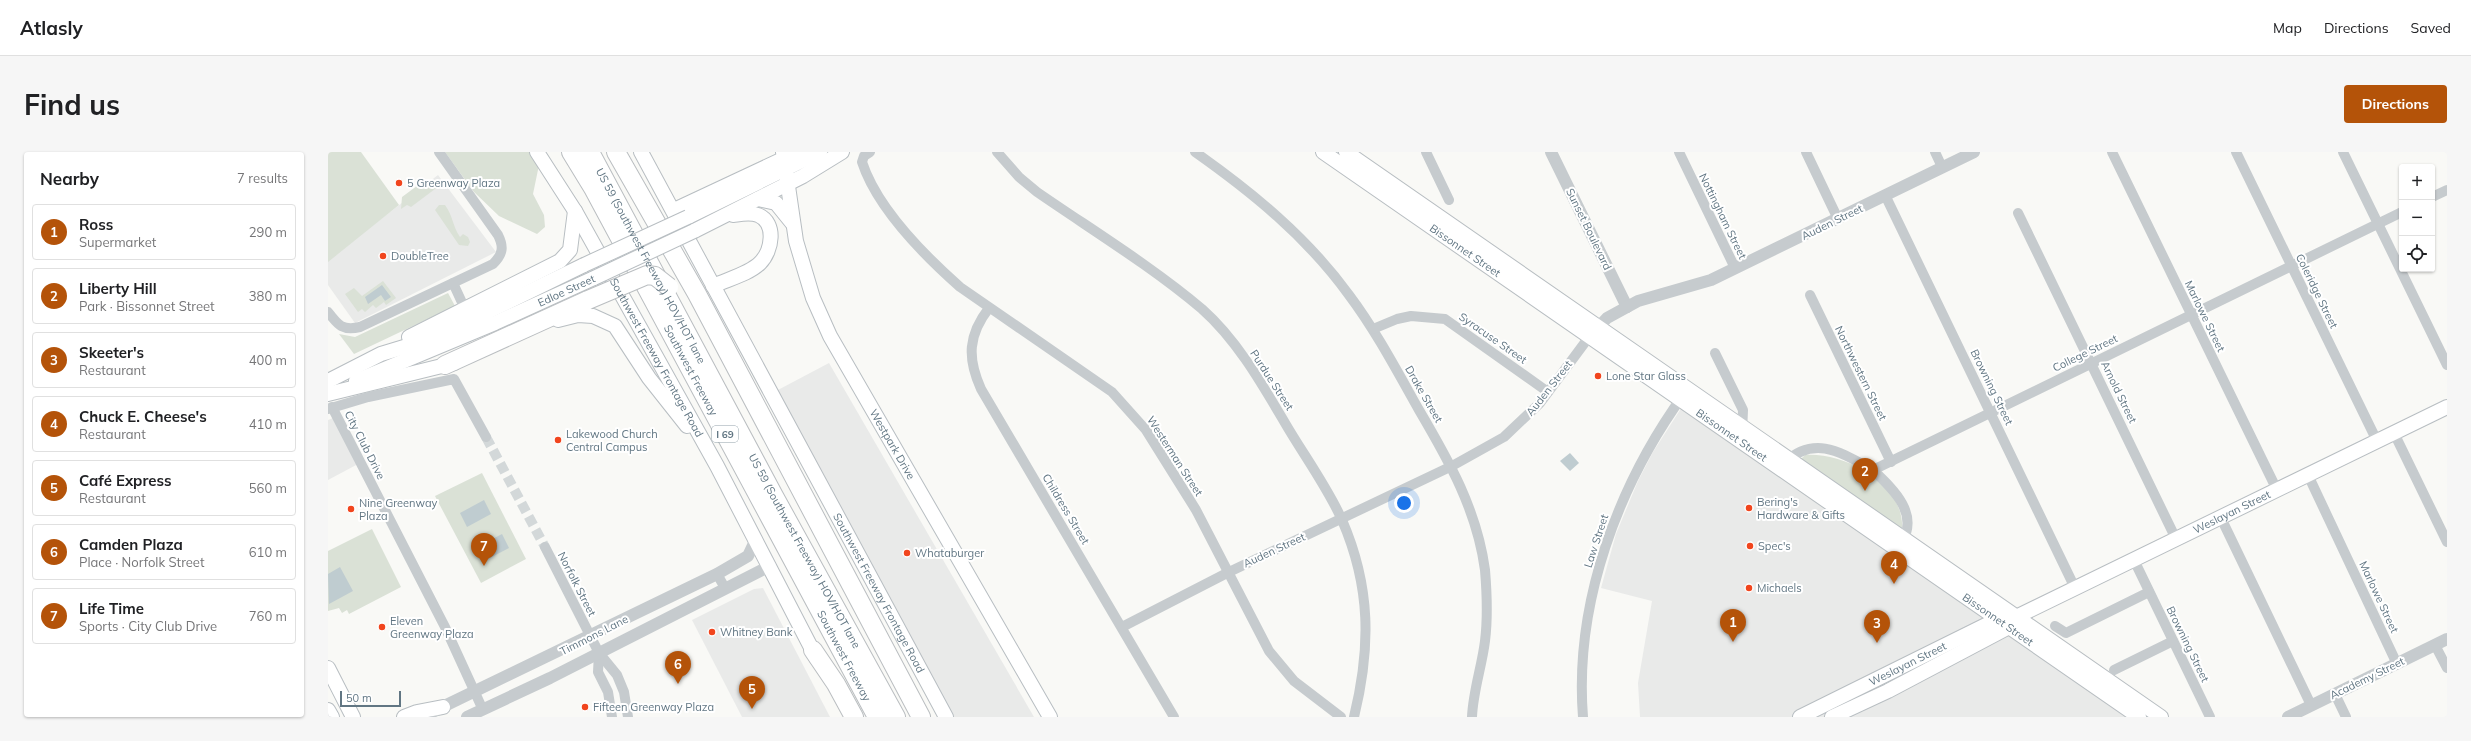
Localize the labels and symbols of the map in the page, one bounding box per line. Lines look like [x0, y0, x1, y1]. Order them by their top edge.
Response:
street label: US 59 (Southwest Freeway) HOV/HOT lane [593, 165, 709, 366]
street label: Nottingham Street [1696, 171, 1750, 261]
place label: 5 Greenway Plaza [407, 176, 500, 190]
marker: 5 Greenway Plaza [394, 178, 404, 188]
street label: Sunset Boulevard [1563, 186, 1615, 272]
street label: Auden Street [1799, 201, 1865, 243]
street label: Bissonnet Street [1427, 221, 1504, 280]
place label: DoubleTree [391, 249, 449, 263]
marker: DoubleTree [378, 251, 388, 261]
street label: Coleridge Street [2293, 251, 2341, 331]
street label: Edloe Street [536, 271, 597, 310]
street label: Southwest Freeway Frontage Road [608, 276, 706, 440]
street label: Marlowe Street [2182, 278, 2228, 354]
street label: Syracuse Street [1456, 309, 1530, 367]
street label: Southwest Freeway [661, 323, 721, 419]
street label: Northwestern Street [1832, 323, 1890, 423]
street label: College Street [2050, 331, 2120, 375]
street label: Purdue Street [1247, 347, 1297, 413]
street label: Browning Street [1968, 347, 2016, 427]
street label: Auden Street [1523, 357, 1575, 419]
street label: Arnold Street [2098, 359, 2140, 425]
street label: Drake Street [1402, 363, 1446, 425]
place label: Lone Star Glass [1606, 369, 1686, 383]
marker: Lone Star Glass [1593, 371, 1603, 381]
street label: Bissonnet Street [1693, 405, 1770, 465]
street label: Westpark Drive [867, 406, 918, 482]
street label: City Club Drive [342, 408, 388, 482]
street label: Westerman Street [1144, 413, 1206, 499]
road number: I 69 [712, 426, 738, 442]
place label: Lakewood Church Central Campus [566, 427, 658, 454]
marker: Lakewood Church Central Campus [553, 435, 563, 445]
street label: US 59 (Southwest Freeway) HOV/HOT lane [746, 451, 864, 651]
pin: 2 [1852, 458, 1878, 491]
street label: Childress Street [1039, 471, 1093, 547]
street label: Weslayan Street [2191, 487, 2273, 537]
your location [1394, 493, 1414, 513]
place label: Bering's Hardware & Gifts [1757, 495, 1845, 522]
place label: Nine Greenway Plaza [359, 496, 437, 523]
marker: Bering's Hardware & Gifts [1744, 503, 1754, 513]
marker: Nine Greenway Plaza [346, 504, 356, 514]
street label: Southwest Freeway Frontage Road [831, 511, 927, 675]
street label: Law Street [1581, 512, 1611, 570]
street label: Auden Street [1241, 529, 1307, 570]
pin: 7 [471, 533, 497, 566]
place label: Spec's [1758, 539, 1791, 553]
marker: Spec's [1745, 541, 1755, 551]
place label: Whataburger [915, 546, 984, 560]
marker: Whataburger [902, 548, 912, 558]
street label: Norfolk Street [555, 550, 599, 619]
pin: 4 [1881, 551, 1907, 584]
street label: Marlowe Street [2356, 559, 2402, 635]
place label: Michaels [1757, 581, 1802, 595]
marker: Michaels [1744, 583, 1754, 593]
street label: Bissonnet Street [1960, 590, 2036, 649]
street label: Browning Street [2164, 604, 2212, 684]
street label: Southwest Freeway [814, 608, 874, 704]
pin: 1 [1720, 609, 1746, 642]
pin: 3 [1864, 610, 1890, 643]
street label: Timmons Lane [558, 612, 630, 658]
place label: Eleven Greenway Plaza [390, 614, 474, 641]
marker: Eleven Greenway Plaza [377, 622, 387, 632]
place label: Whitney Bank [720, 625, 793, 639]
marker: Whitney Bank [707, 627, 717, 637]
street label: Weslayan Street [1867, 639, 1949, 689]
pin: 6 [665, 651, 691, 684]
street label: Academy Street [2327, 654, 2407, 702]
pin: 5 [739, 676, 765, 709]
scale bar [340, 689, 401, 708]
place label: Fifteen Greenway Plaza [593, 700, 714, 714]
marker: Fifteen Greenway Plaza [580, 702, 590, 712]

